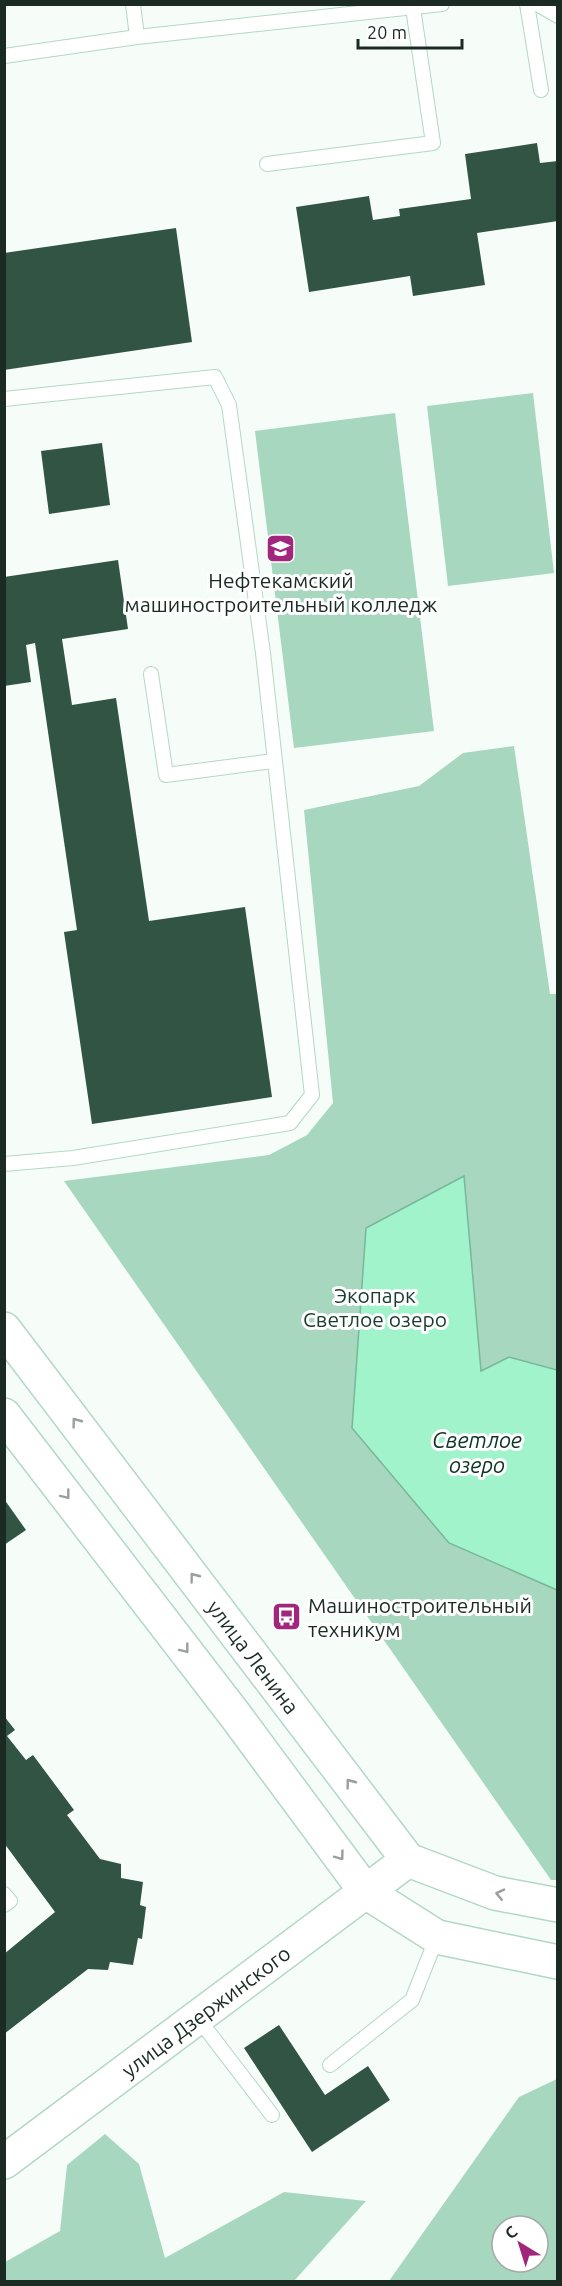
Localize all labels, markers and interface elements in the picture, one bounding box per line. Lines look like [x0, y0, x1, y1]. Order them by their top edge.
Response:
scale bar [358, 12, 462, 50]
text: 20 m [367, 22, 407, 42]
school or university icon: Нефтекамский машиностроительный колледж [265, 533, 297, 565]
place label: Нефтекамский машиностроительный колледж [125, 568, 438, 616]
park label: Экопарк Светлое озеро [303, 1283, 447, 1331]
one-way arrow [72, 1418, 83, 1429]
water label: Светлое озеро [432, 1427, 522, 1477]
one-way arrow [58, 1489, 69, 1500]
one-way arrow [190, 1573, 201, 1584]
place label: Машиностроительный техникум [308, 1593, 532, 1641]
street label: улица Ленина [203, 1595, 304, 1718]
bus stop icon: Машиностроительный техникум [271, 1601, 303, 1633]
one-way arrow [178, 1643, 189, 1654]
one-way arrow [346, 1779, 357, 1790]
one-way arrow [332, 1849, 343, 1860]
one-way arrow [495, 1888, 505, 1901]
street label: улица Дзержинского [117, 1940, 295, 2082]
north arrow [490, 2214, 550, 2274]
text: С [501, 2222, 520, 2242]

